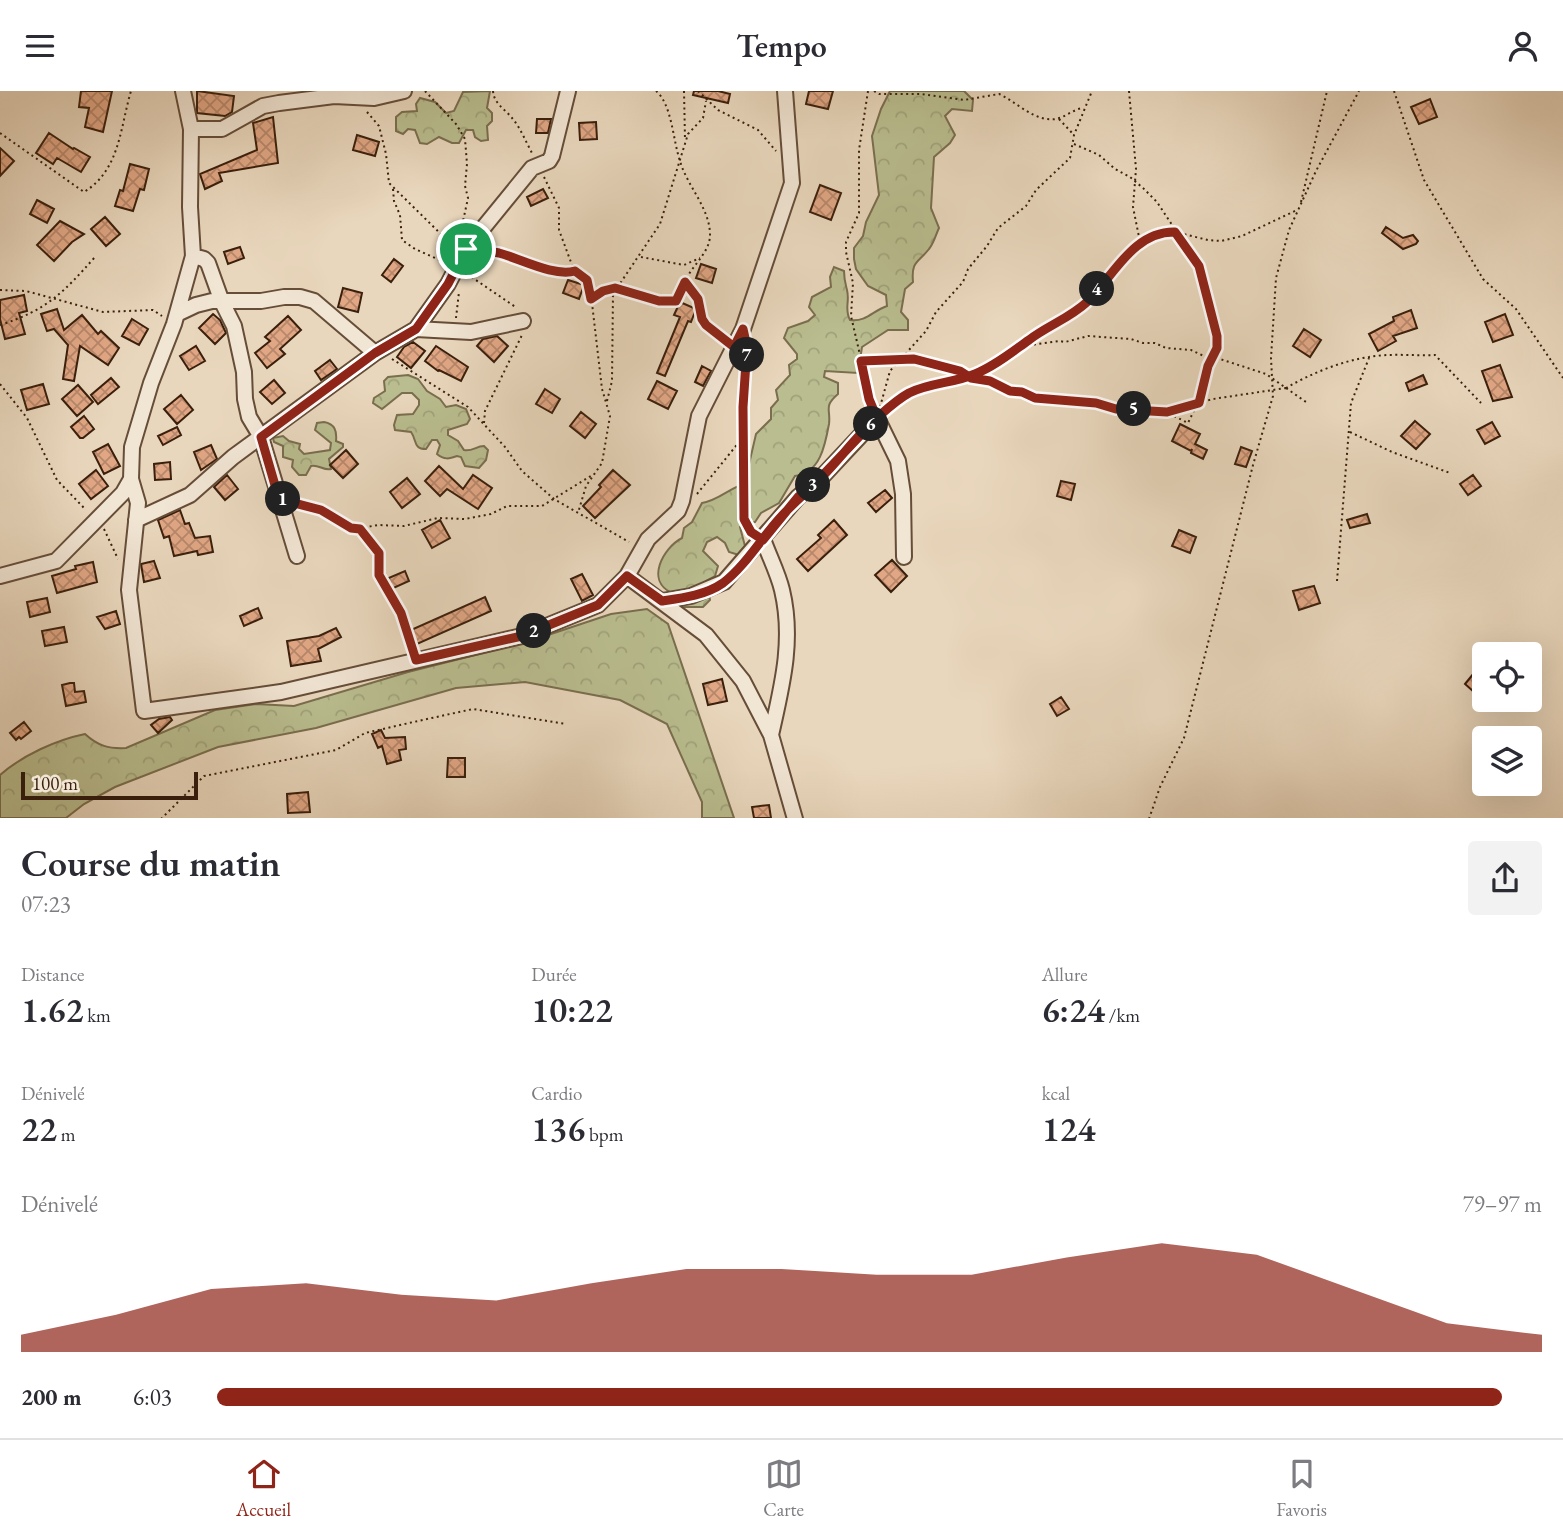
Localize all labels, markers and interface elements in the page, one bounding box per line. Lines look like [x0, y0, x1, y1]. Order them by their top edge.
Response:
text: Tempo [736, 25, 827, 67]
icon: menu [21, 27, 59, 65]
icon: person [1504, 27, 1542, 65]
pin [436, 219, 496, 279]
icon: arrive [447, 230, 485, 268]
pin: 4 [1080, 271, 1114, 307]
text: 4 [1091, 276, 1102, 301]
pin: 7 [730, 337, 764, 373]
text: 7 [741, 342, 752, 367]
pin: 5 [1116, 391, 1152, 427]
text: 5 [1128, 396, 1139, 421]
pin: 6 [854, 407, 888, 441]
text: 6 [865, 411, 876, 436]
pin: 3 [796, 467, 830, 503]
text: 3 [807, 472, 818, 497]
pin: 1 [266, 481, 300, 517]
text: 1 [277, 486, 288, 511]
pin: 2 [516, 613, 552, 649]
text: 2 [528, 618, 539, 643]
map controls [1472, 642, 1542, 796]
button: locate [1472, 642, 1542, 712]
button: layers [1472, 726, 1542, 796]
scale bar [21, 769, 198, 801]
text: 100 m [32, 771, 78, 796]
text: Course du matin [21, 838, 281, 887]
button: share [1468, 841, 1542, 915]
text: 07:23 [21, 889, 71, 919]
text: Distance [21, 962, 84, 987]
text: Durée [531, 962, 577, 987]
text: Allure [1042, 962, 1088, 987]
text: 1.62 [21, 987, 83, 1032]
text: 10:22 [531, 987, 613, 1032]
text: 6:24 [1042, 987, 1105, 1032]
text: km [83, 1003, 111, 1028]
text: /km [1105, 1003, 1140, 1028]
text: Dénivelé [21, 1081, 85, 1106]
text: Cardio [531, 1081, 582, 1106]
text: kcal [1042, 1081, 1070, 1106]
text: 22 [21, 1106, 57, 1151]
text: 136 [531, 1106, 585, 1151]
text: 124 [1042, 1106, 1096, 1151]
text: m [57, 1122, 76, 1147]
text: bpm [585, 1122, 623, 1147]
text: Dénivelé [21, 1189, 98, 1219]
text: 79–97 m [1463, 1189, 1542, 1219]
text: 200 m [21, 1382, 82, 1412]
text: 6:03 [133, 1382, 172, 1412]
tab: Accueil [236, 1455, 291, 1522]
tab: Carte [763, 1455, 804, 1522]
tab: Favoris [1276, 1455, 1327, 1522]

